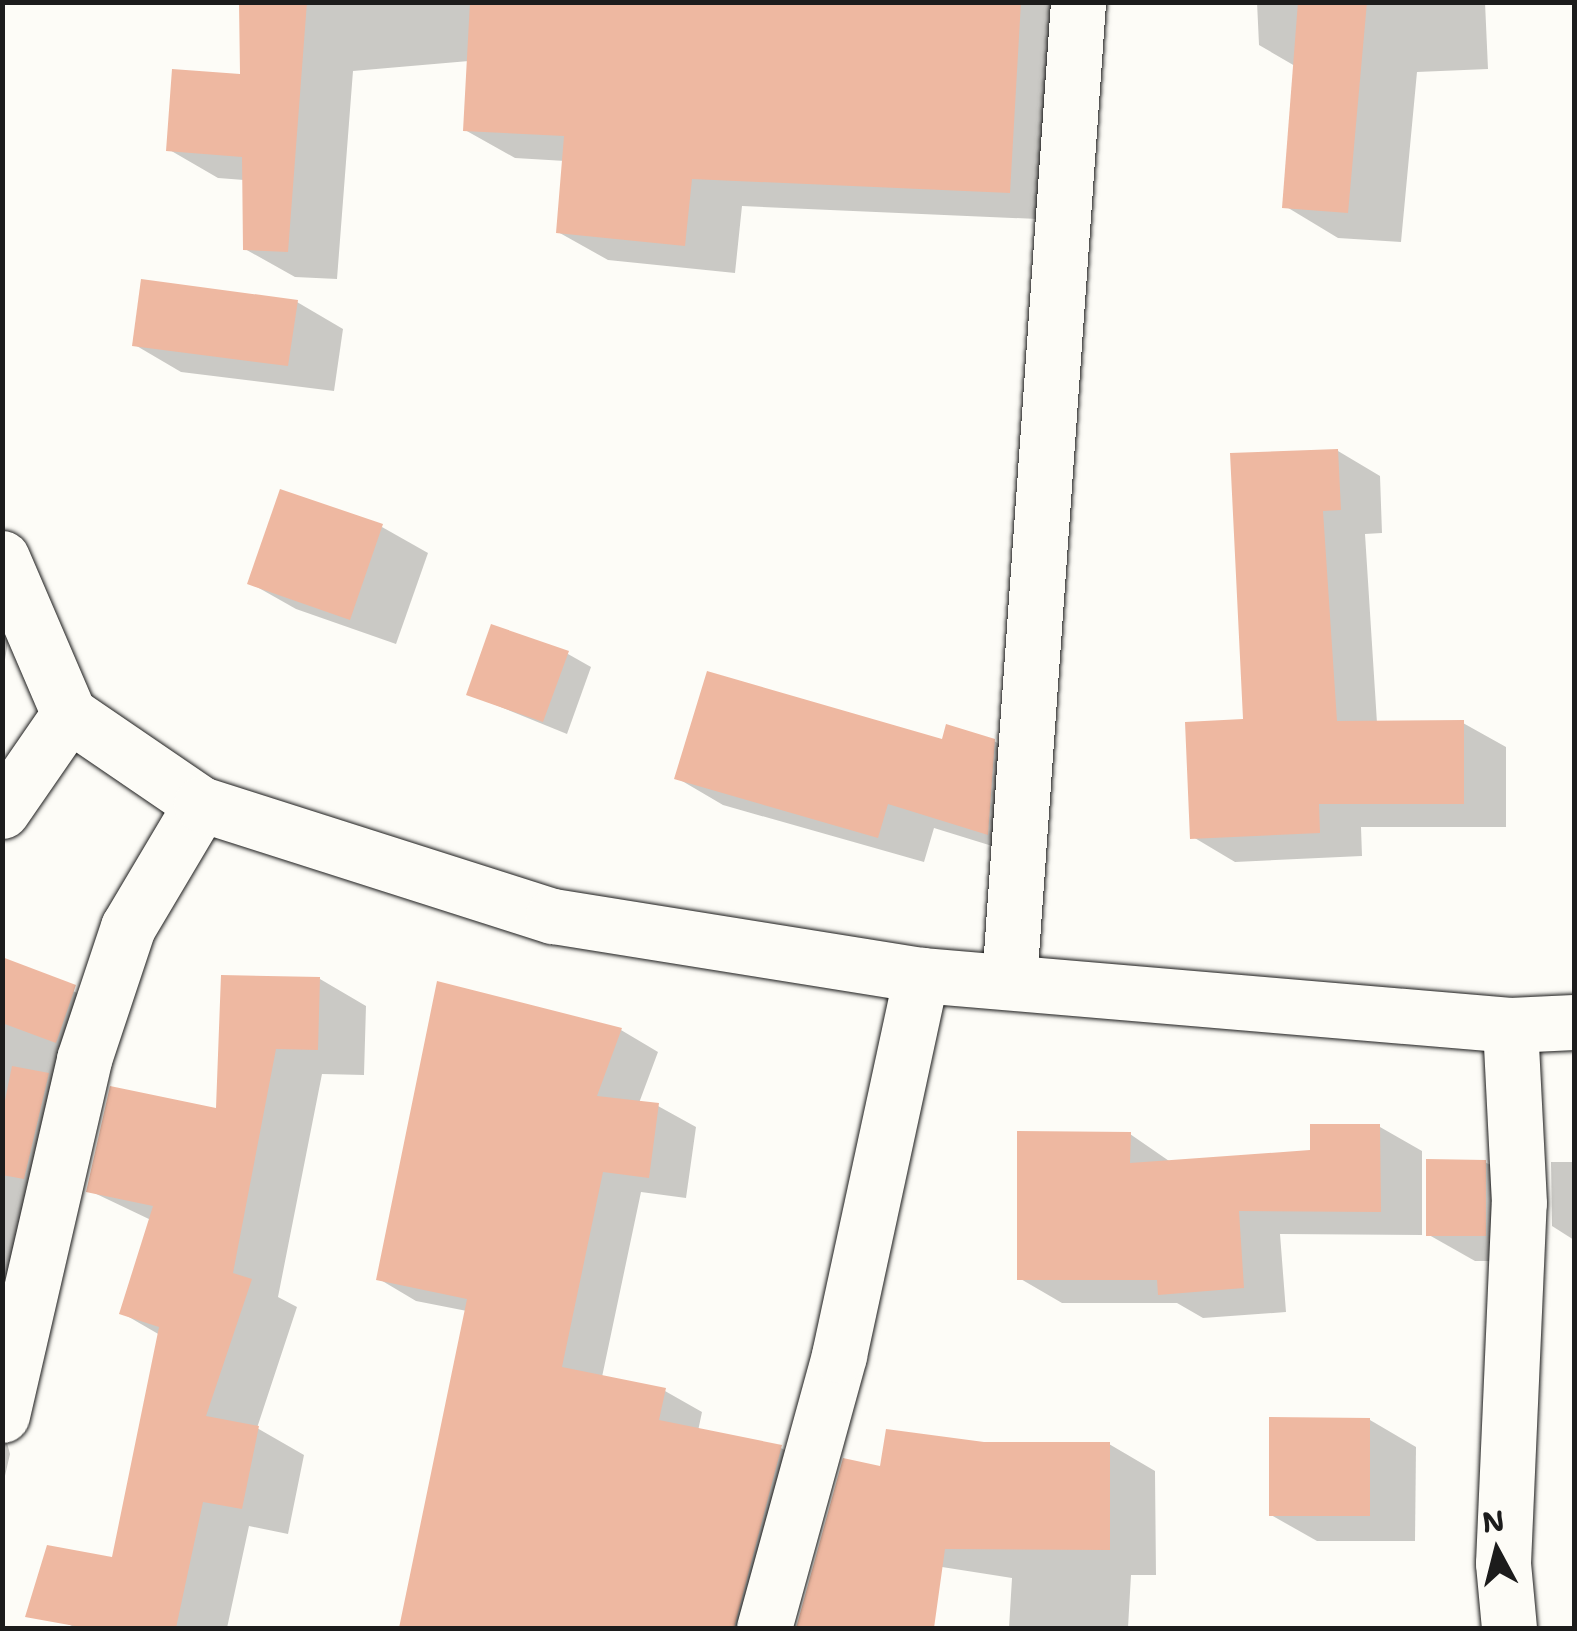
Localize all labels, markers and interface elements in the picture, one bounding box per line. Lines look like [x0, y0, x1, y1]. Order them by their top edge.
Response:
north arrow [1447, 1501, 1547, 1601]
text: N [1480, 1501, 1507, 1541]

